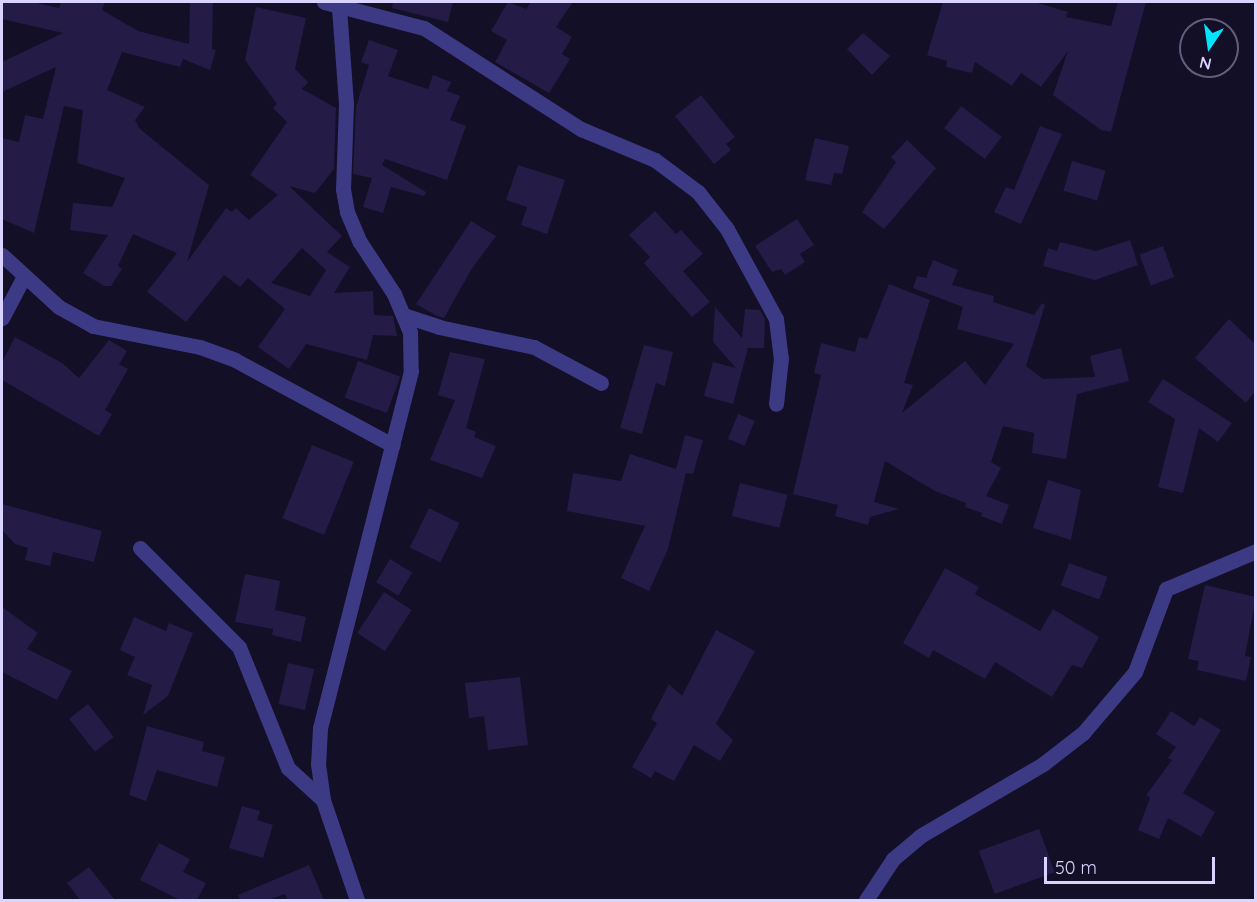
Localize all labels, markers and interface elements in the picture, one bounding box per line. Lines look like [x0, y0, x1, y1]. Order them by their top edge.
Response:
north arrow [1179, 18, 1239, 78]
text: N [1197, 53, 1213, 75]
scale bar [1047, 845, 1218, 883]
text: 50 m [1055, 856, 1097, 879]

